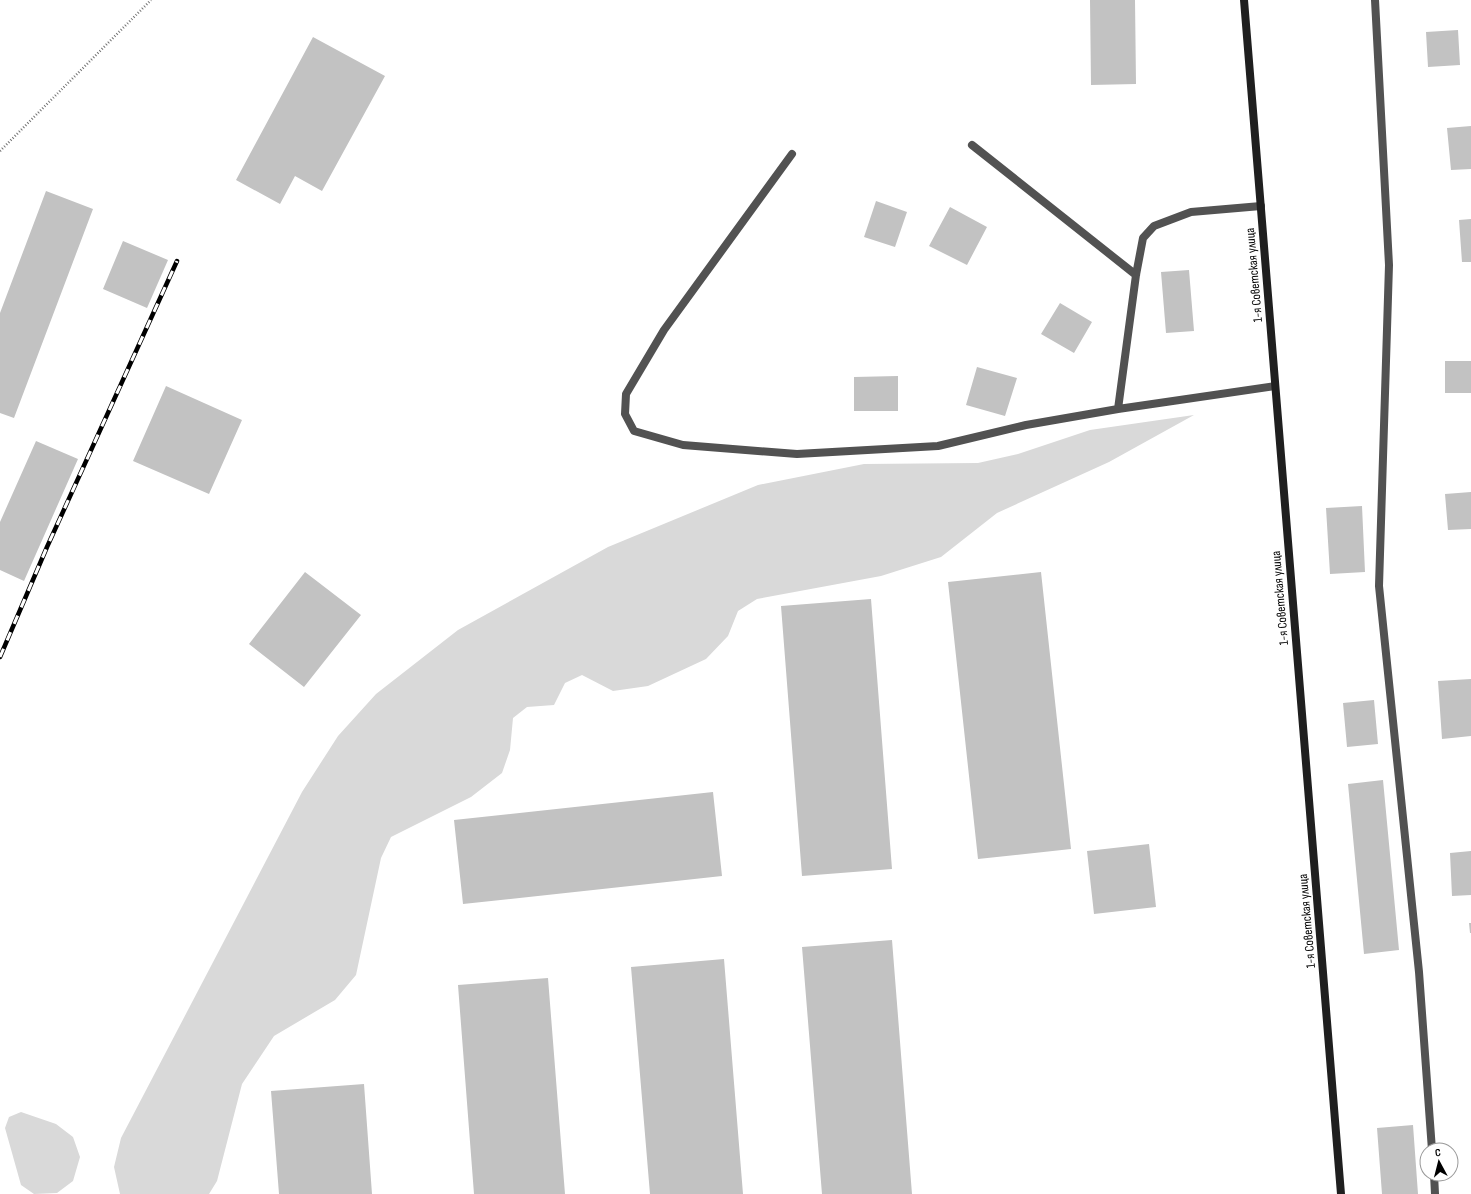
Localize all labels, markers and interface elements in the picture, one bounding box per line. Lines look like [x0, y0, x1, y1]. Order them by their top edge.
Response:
street label: 1-я Советская улица [1242, 227, 1266, 323]
street label: 1-я Советская улица [1268, 550, 1292, 646]
street label: 1-я Советская улица [1295, 873, 1319, 969]
north arrow [1419, 1142, 1459, 1182]
text: С [1434, 1146, 1442, 1159]

